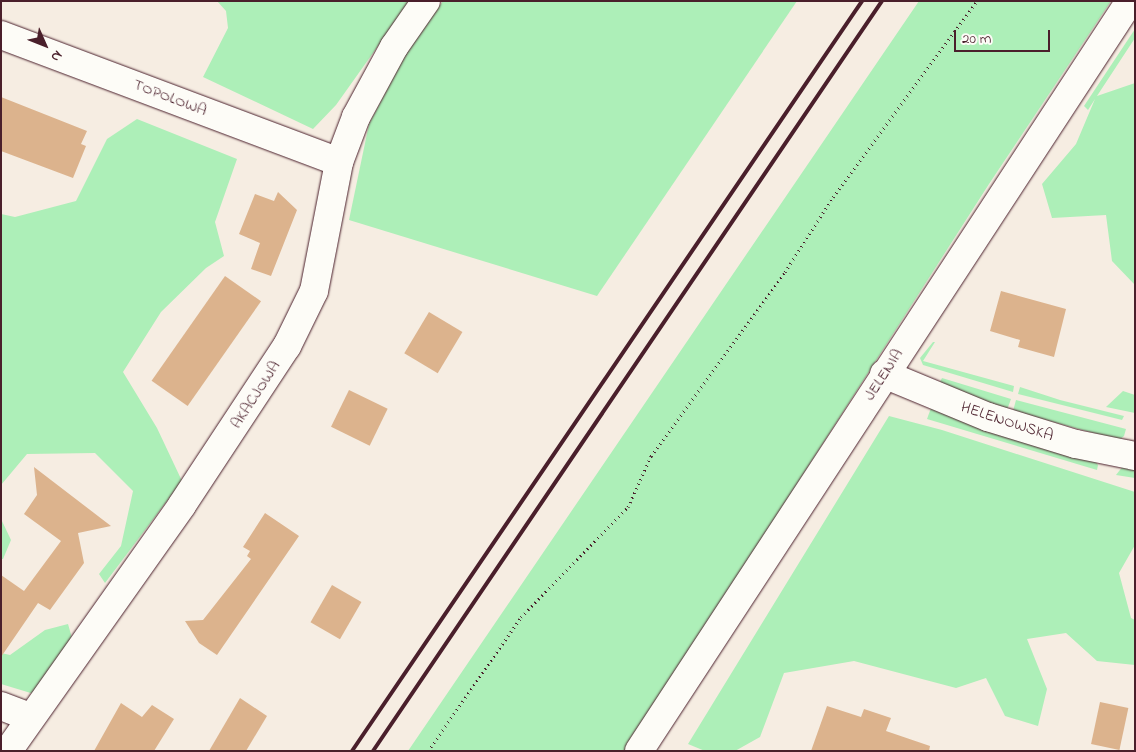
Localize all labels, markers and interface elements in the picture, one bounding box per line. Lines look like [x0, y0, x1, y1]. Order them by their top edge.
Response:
north arrow [20, 20, 70, 70]
scale bar [956, 20, 1052, 52]
text: 20 m [962, 28, 991, 50]
text: N [45, 45, 67, 66]
street label: TOPOLOWA [131, 75, 209, 121]
street label: JELENIA [860, 346, 908, 404]
street label: AKACJOWA [227, 358, 285, 432]
street label: HELENOWSKA [958, 398, 1056, 446]

